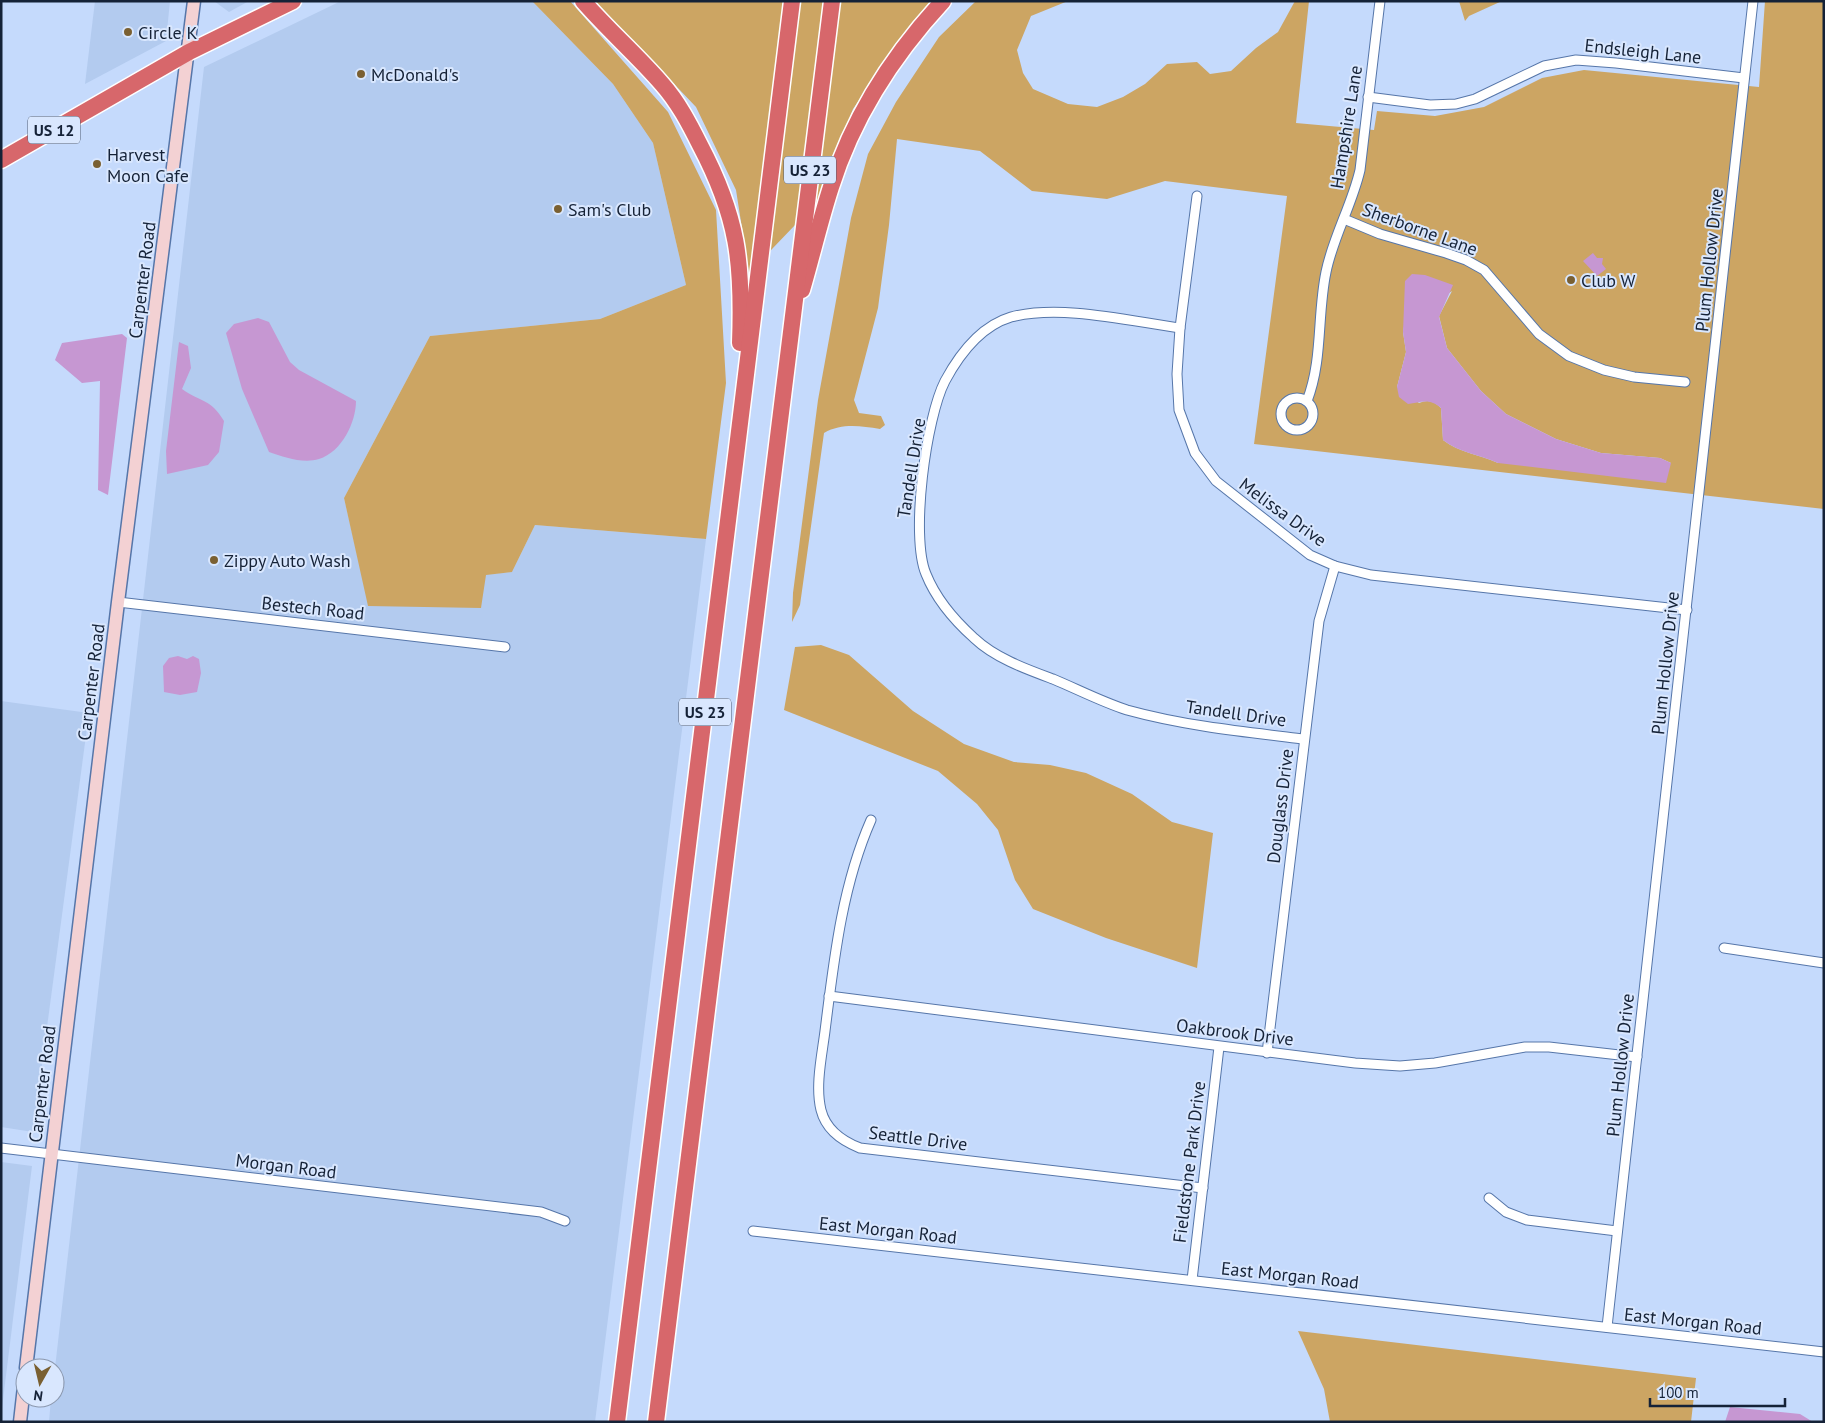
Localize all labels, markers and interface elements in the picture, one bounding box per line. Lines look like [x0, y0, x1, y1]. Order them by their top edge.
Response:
place label: Circle K [138, 21, 198, 44]
marker: Circle K [122, 26, 134, 38]
street label: Endsleigh Lane [1584, 33, 1702, 69]
place label: McDonald's [371, 63, 459, 86]
street label: Hampshire Lane [1325, 64, 1367, 190]
marker: McDonald's [355, 68, 367, 80]
road number: US 12 [28, 116, 80, 144]
place label: Harvest Moon Cafe [107, 143, 189, 187]
road number: US 23 [784, 156, 836, 184]
marker: Harvest Moon Cafe [91, 158, 103, 170]
street label: Plum Hollow Drive [1690, 187, 1728, 333]
place label: Sam's Club [568, 198, 651, 221]
street label: Sherborne Lane [1359, 198, 1481, 260]
marker: Sam's Club [552, 203, 564, 215]
street label: Carpenter Road [123, 220, 161, 340]
place label: Club W [1581, 269, 1635, 292]
marker: Club W [1565, 274, 1577, 286]
street label: Tandell Drive [892, 416, 930, 520]
street label: Melissa Drive [1235, 473, 1331, 551]
place label: Zippy Auto Wash [224, 549, 351, 572]
marker: Zippy Auto Wash [208, 554, 220, 566]
street label: Plum Hollow Drive [1646, 590, 1684, 736]
street label: Bestech Road [261, 591, 365, 625]
street label: Carpenter Road [72, 622, 110, 742]
street label: Tandell Drive [1184, 695, 1288, 731]
road number: US 23 [679, 699, 731, 726]
street label: Douglass Drive [1262, 747, 1298, 865]
street label: Plum Hollow Drive [1601, 992, 1639, 1138]
street label: Oakbrook Drive [1175, 1013, 1295, 1051]
street label: Carpenter Road [23, 1024, 61, 1144]
street label: Fieldstone Park Drive [1168, 1080, 1210, 1244]
street label: Seattle Drive [867, 1121, 969, 1155]
street label: Morgan Road [234, 1148, 338, 1184]
street label: East Morgan Road [818, 1211, 958, 1249]
street label: East Morgan Road [1220, 1256, 1360, 1294]
street label: East Morgan Road [1623, 1302, 1763, 1340]
north arrow [15, 1358, 65, 1408]
scale bar [1650, 1376, 1785, 1408]
text: 100 m [1658, 1383, 1699, 1402]
text: N [32, 1386, 44, 1405]

